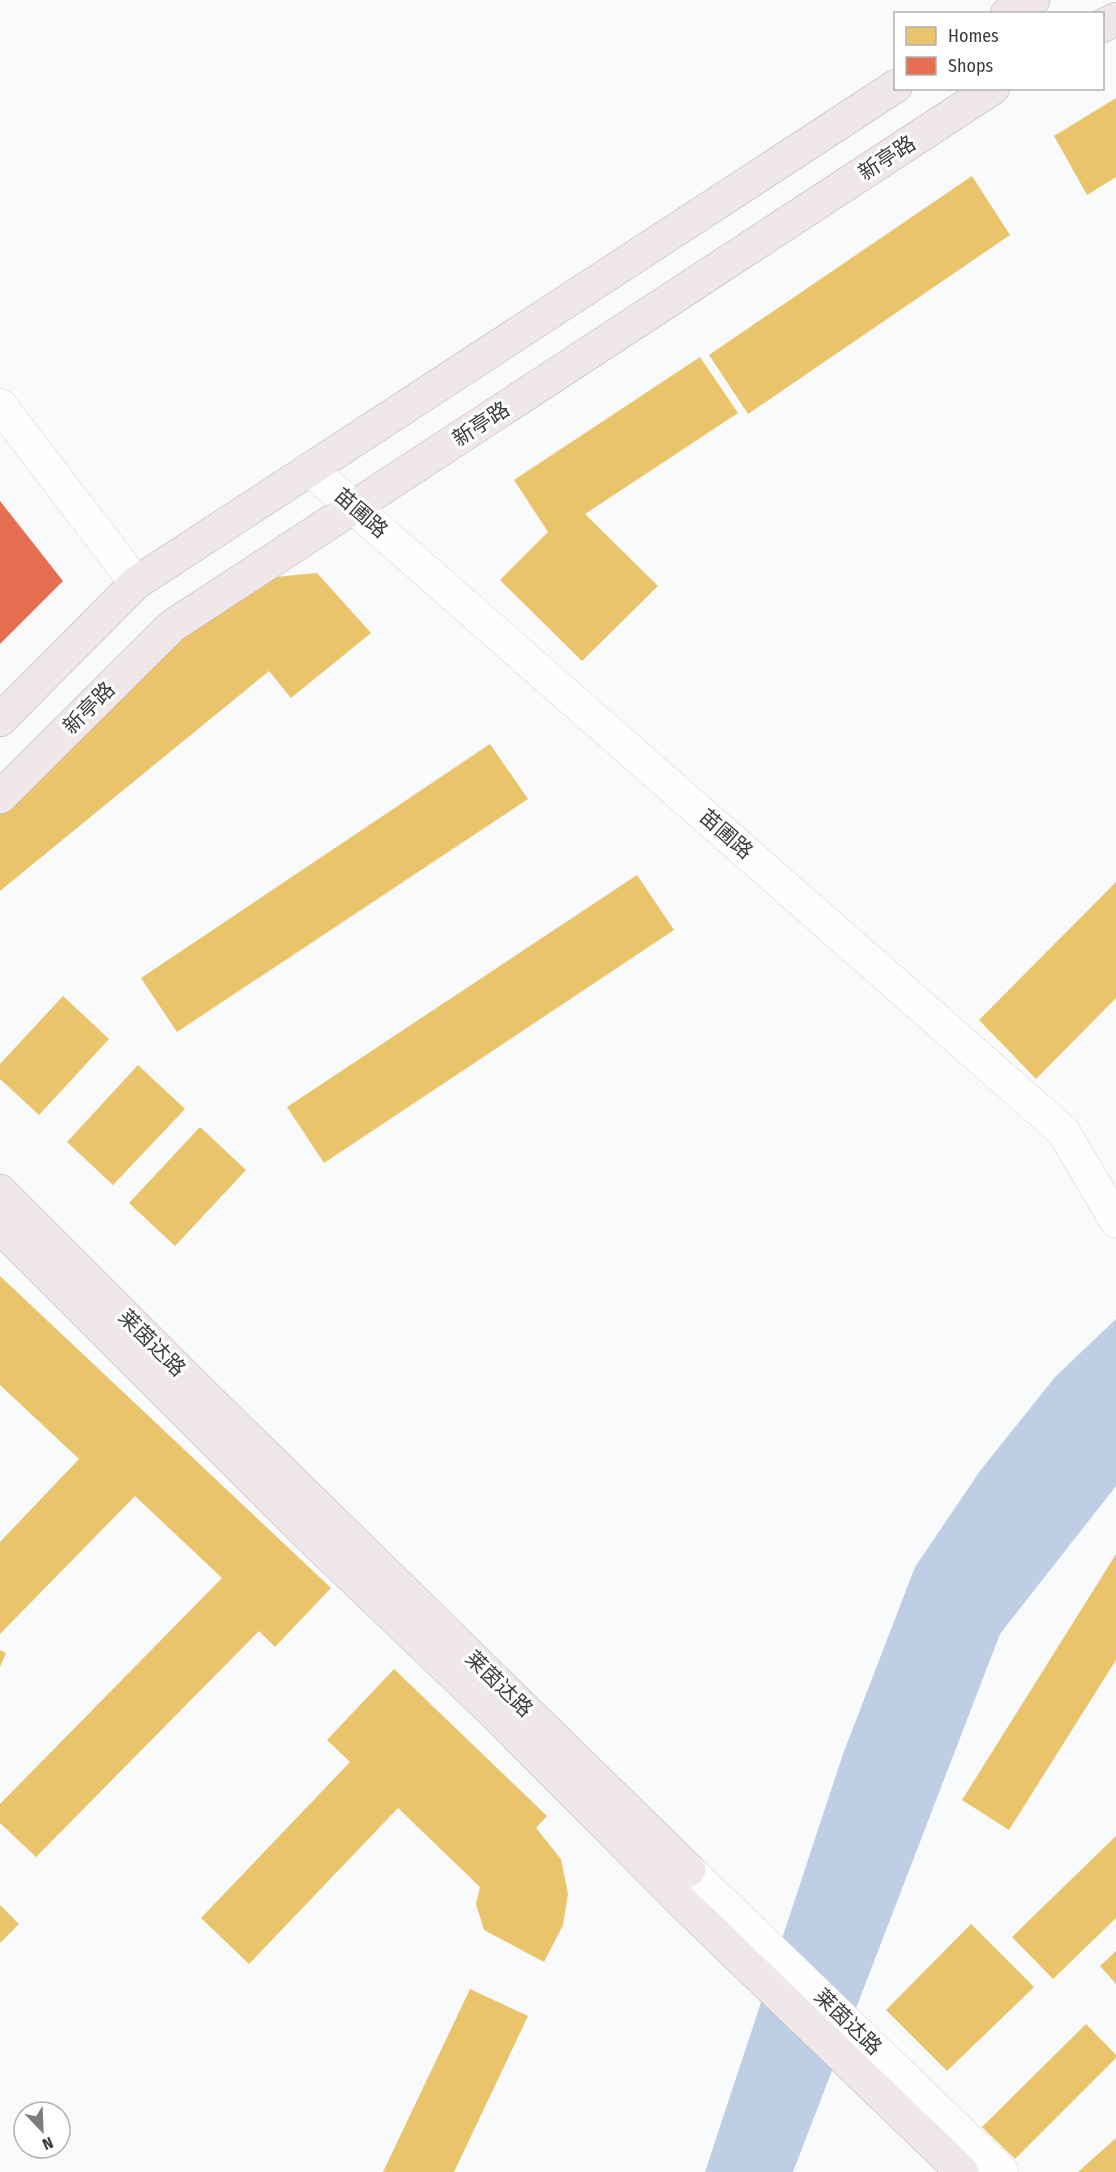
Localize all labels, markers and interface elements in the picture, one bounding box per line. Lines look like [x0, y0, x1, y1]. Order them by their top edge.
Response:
legend [894, 12, 1104, 90]
text: Homes [948, 25, 999, 47]
text: Shops [948, 55, 993, 77]
street label: 新亭路 [854, 130, 920, 186]
street label: 新亭路 [448, 396, 514, 452]
street label: 苗圃路 [329, 483, 393, 543]
street label: 新亭路 [58, 677, 120, 739]
street label: 苗圃路 [694, 804, 758, 864]
street label: 莱茵达路 [113, 1304, 191, 1382]
street label: 莱茵达路 [460, 1645, 538, 1723]
street label: 莱茵达路 [809, 1983, 887, 2061]
north arrow [12, 2100, 72, 2160]
text: N [40, 2133, 56, 2154]

